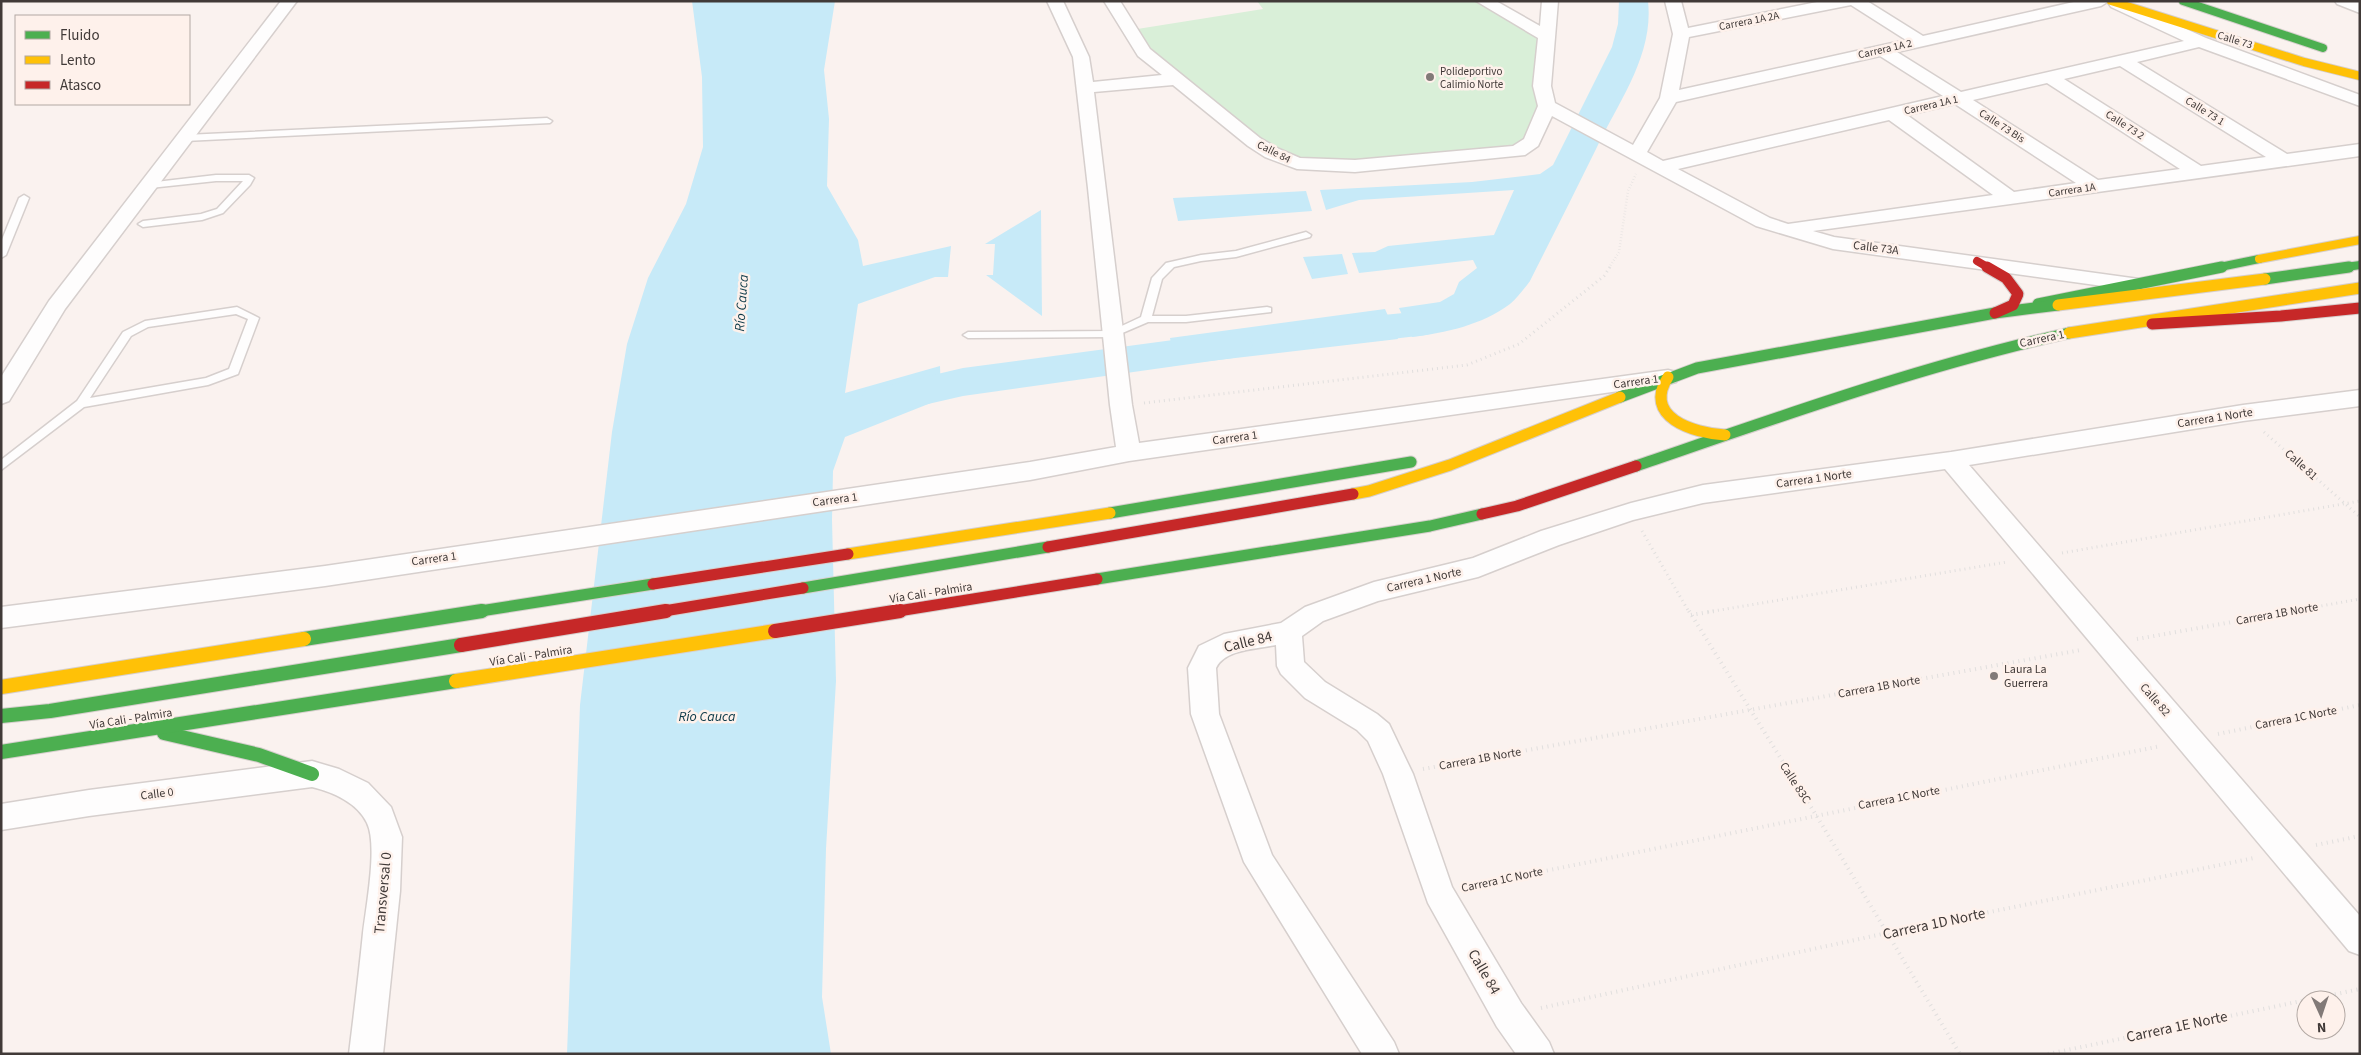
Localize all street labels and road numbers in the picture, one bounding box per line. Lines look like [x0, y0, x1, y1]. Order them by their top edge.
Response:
street label: Carrera 1A 2A [1718, 8, 1780, 34]
street label: Calle 73 [2216, 28, 2254, 52]
street label: Carrera 1A 2 [1856, 35, 1914, 63]
street label: Carrera 1A 1 [1902, 91, 1960, 119]
street label: Calle 73 1 [2182, 93, 2228, 129]
street label: Calle 73 Bis [1976, 106, 2028, 147]
street label: Calle 73 2 [2103, 107, 2147, 143]
street label: Calle 84 [1255, 137, 1294, 167]
street label: Carrera 1A [2047, 179, 2097, 201]
street label: Calle 73A [1852, 237, 1900, 259]
street label: Carrera 1 [2018, 326, 2066, 352]
street label: Carrera 1 [1612, 370, 1660, 394]
street label: Carrera 1 Norte [2176, 404, 2254, 432]
street label: Carrera 1 [1211, 426, 1259, 450]
street label: Calle 81 [2281, 446, 2321, 484]
street label: Carrera 1 Norte [1775, 465, 1853, 493]
street label: Carrera 1 [811, 488, 859, 512]
street label: Carrera 1 [410, 547, 458, 571]
street label: Carrera 1 Norte [1385, 563, 1463, 597]
street label: Vía Cali - Palmira [888, 578, 974, 608]
street label: Carrera 1B Norte [2235, 598, 2319, 630]
street label: Calle 84 [1222, 626, 1275, 658]
street label: Vía Cali - Palmira [488, 641, 574, 671]
street label: Carrera 1B Norte [1837, 671, 1921, 703]
street label: Calle 82 [2136, 680, 2174, 720]
street label: Carrera 1C Norte [2254, 702, 2338, 734]
street label: Vía Cali - Palmira [88, 704, 174, 734]
street label: Carrera 1B Norte [1438, 743, 1522, 775]
street label: Calle 83C [1775, 759, 1815, 807]
street label: Carrera 1C Norte [1857, 782, 1941, 814]
street label: Calle 0 [139, 784, 175, 804]
street label: Transversal 0 [369, 851, 397, 935]
street label: Carrera 1C Norte [1460, 863, 1544, 897]
street label: Carrera 1D Norte [1881, 903, 1987, 945]
street label: Calle 84 [1463, 945, 1506, 999]
street label: Carrera 1E Norte [2124, 1006, 2230, 1048]

